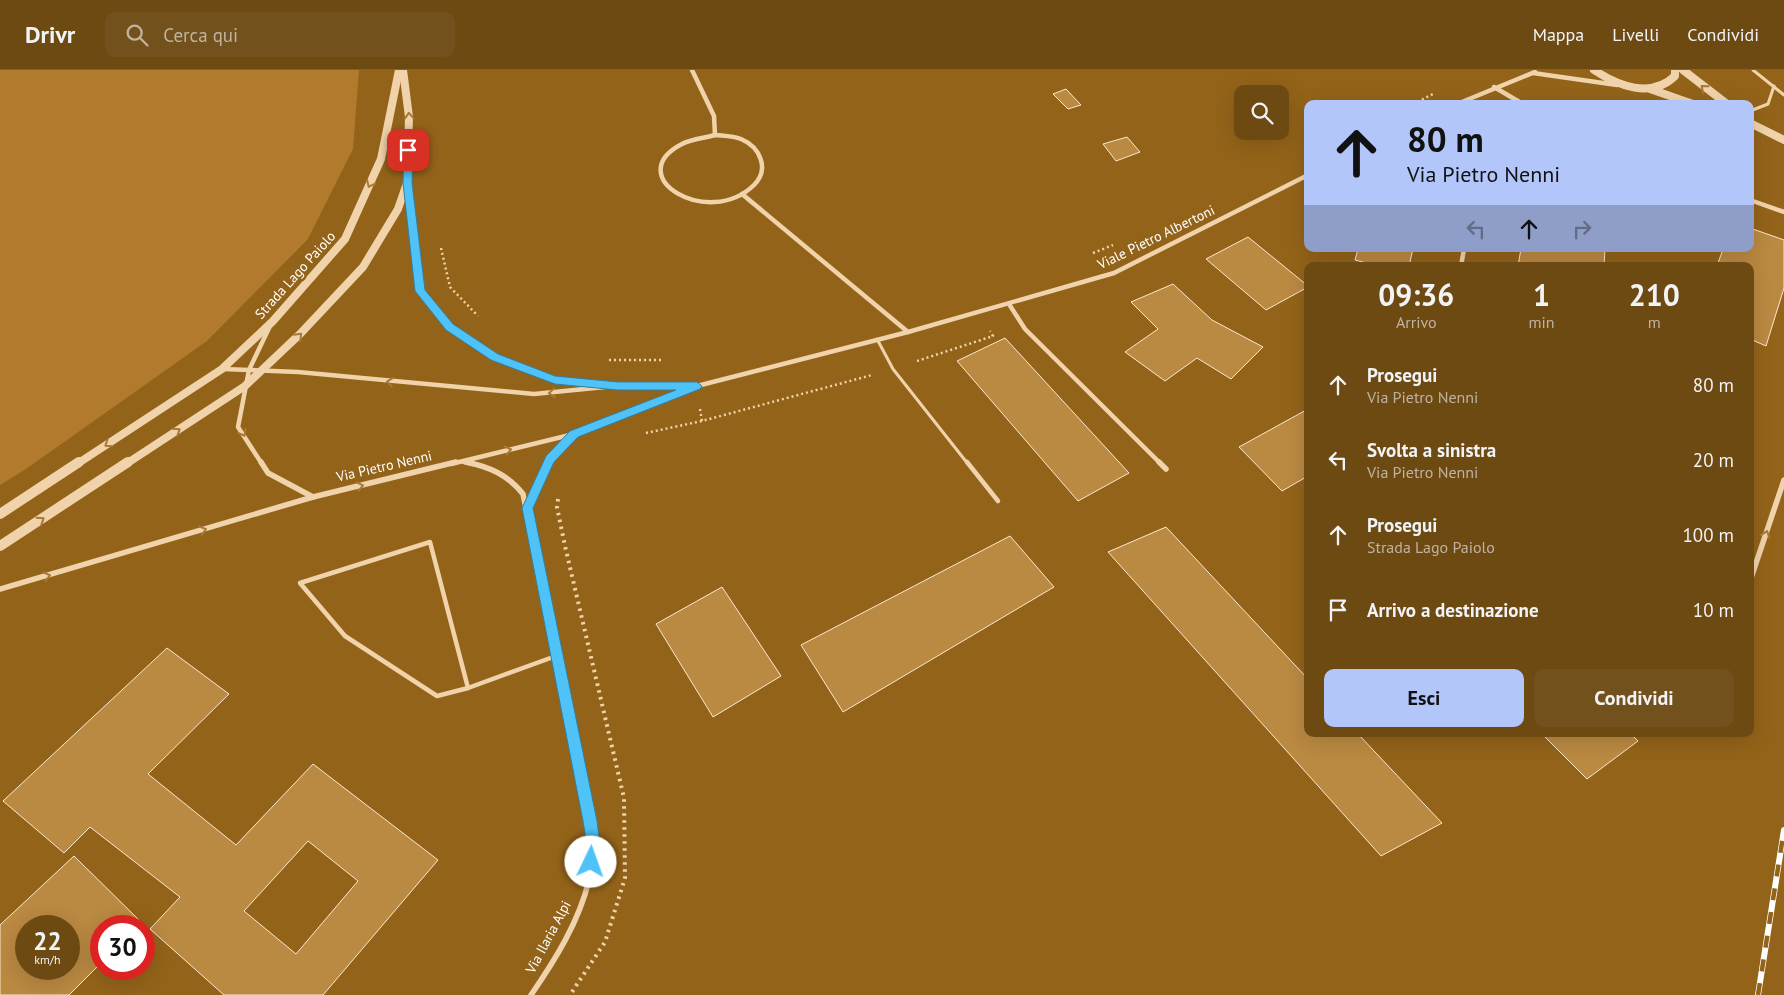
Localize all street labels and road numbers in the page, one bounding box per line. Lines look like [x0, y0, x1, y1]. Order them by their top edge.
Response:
street label: Viale Pietro Albertoni [1094, 201, 1218, 274]
street label: Strada Lago Paiolo [251, 227, 339, 323]
street label: Via Pietro Nenni [334, 446, 433, 486]
street label: Via Ilaria Alpi [521, 898, 575, 977]

